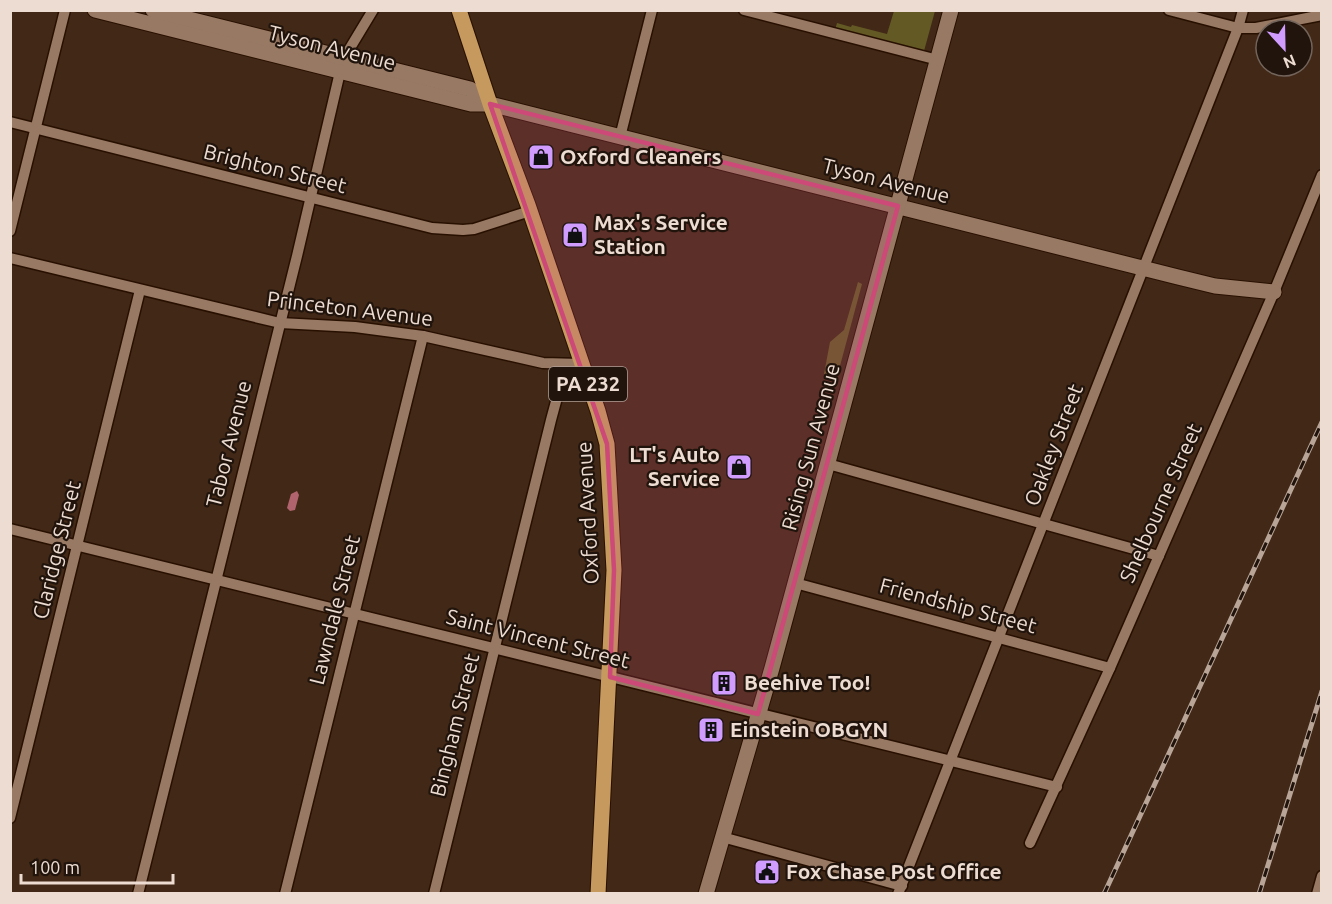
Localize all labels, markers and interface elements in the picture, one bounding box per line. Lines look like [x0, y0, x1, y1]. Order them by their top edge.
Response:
north arrow [1254, 18, 1314, 78]
street label: Tyson Avenue [266, 20, 398, 74]
text: N [1281, 51, 1299, 72]
street label: Brighton Street [201, 139, 349, 197]
shop icon: Oxford Cleaners [526, 142, 556, 172]
place label: Oxford Cleaners [560, 144, 721, 168]
street label: Tyson Avenue [820, 153, 952, 207]
place label: Max's Service Station [594, 210, 728, 258]
shop icon: Max's Service Station [560, 220, 590, 250]
street label: Princeton Avenue [266, 286, 434, 330]
street label: Rising Sun Avenue [776, 361, 844, 533]
road number: PA 232 [549, 367, 627, 401]
street label: Tabor Avenue [201, 378, 255, 510]
street label: Oakley Street [1019, 380, 1087, 509]
street label: Shelbourne Street [1114, 419, 1206, 586]
street label: Oxford Avenue [571, 441, 603, 585]
place label: LT's Auto Service [629, 442, 720, 490]
shop icon: LT's Auto Service [724, 452, 754, 482]
street label: Claridge Street [27, 478, 85, 621]
street label: Lawndale Street [304, 532, 364, 687]
street label: Friendship Street [877, 573, 1039, 638]
street label: Saint Vincent Street [444, 604, 632, 672]
street label: Bingham Street [425, 651, 483, 799]
building icon: Beehive Too! [709, 668, 739, 698]
place label: Beehive Too! [744, 670, 870, 694]
building icon: Einstein OBGYN [696, 715, 726, 745]
place label: Einstein OBGYN [730, 717, 888, 741]
scale bar [21, 847, 172, 885]
text: 100 m [30, 857, 80, 877]
public building icon: Fox Chase Post Office [752, 857, 782, 887]
place label: Fox Chase Post Office [786, 859, 1002, 883]

